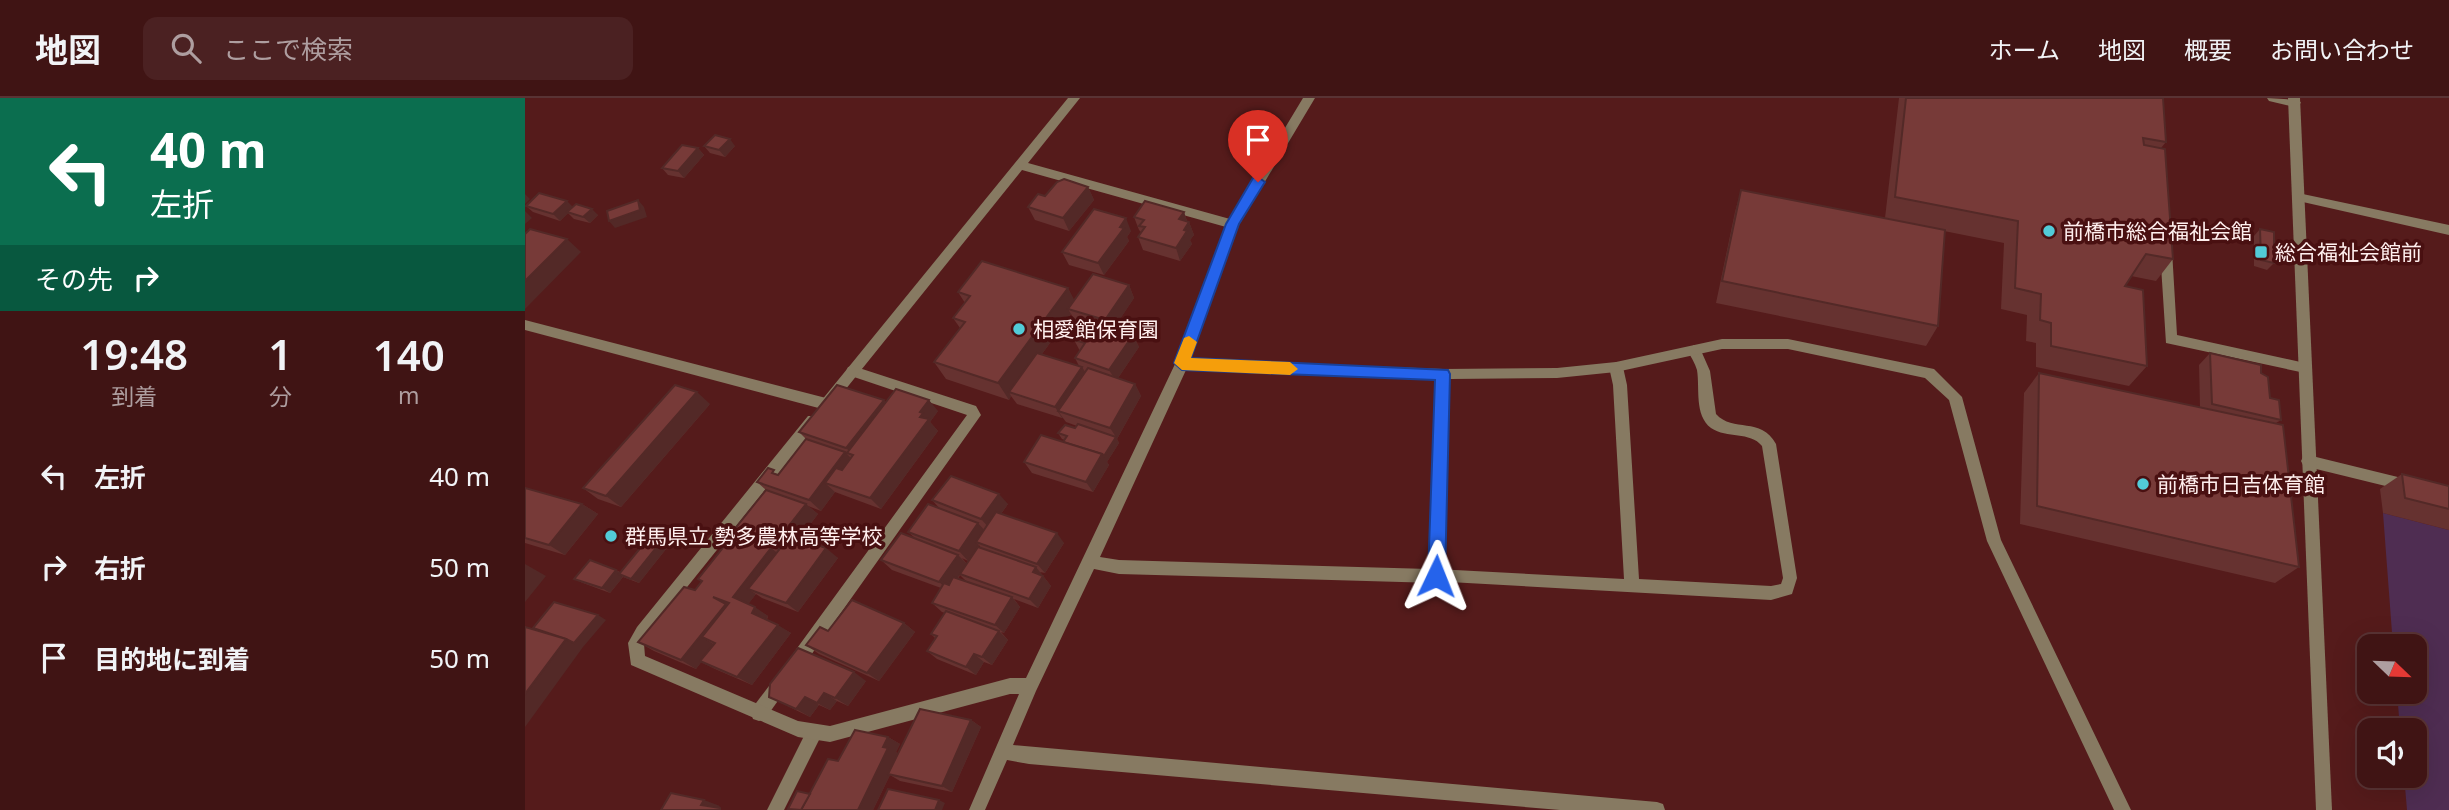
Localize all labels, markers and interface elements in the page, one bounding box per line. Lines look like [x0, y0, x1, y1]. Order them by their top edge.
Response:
search box [143, 17, 633, 80]
text: 地図 [35, 27, 101, 72]
icon: search [167, 29, 205, 67]
text: ここで検索 [223, 31, 353, 67]
text: ホーム [1989, 33, 2060, 66]
text: 地図 [2098, 33, 2146, 66]
text: 概要 [2184, 33, 2232, 66]
text: お問い合わせ [2270, 33, 2414, 66]
pin [1228, 110, 1288, 182]
text: 40 m [150, 116, 267, 182]
icon: arrive [1239, 121, 1277, 159]
icon: left [35, 126, 126, 217]
text: 左折 [150, 182, 214, 225]
place label: 前橋市総合福祉会館 [2063, 217, 2252, 245]
marker: 前橋市総合福祉会館 [2041, 223, 2057, 239]
place label: 総合福祉会館前 [2275, 238, 2422, 266]
marker: 総合福祉会館前 [2253, 244, 2269, 260]
icon: right [127, 259, 165, 297]
text: その先 [35, 261, 113, 297]
place label: 相愛館保育園 [1033, 315, 1159, 343]
marker: 相愛館保育園 [1011, 321, 1027, 337]
text: 19:48 [80, 325, 188, 382]
text: 1 [268, 325, 292, 382]
text: 140 [373, 326, 445, 383]
text: m [398, 379, 419, 411]
text: 到着 [111, 380, 157, 412]
text: 分 [269, 380, 292, 412]
icon: left [35, 457, 73, 495]
text: 40 m [429, 458, 490, 494]
text: 左折 [94, 459, 146, 495]
place label: 前橋市日吉体育館 [2157, 470, 2325, 498]
marker: 前橋市日吉体育館 [2135, 476, 2151, 492]
place label: 群馬県立 勢多農林高等学校 [625, 522, 882, 550]
marker: 群馬県立 勢多農林高等学校 [603, 528, 619, 544]
position arrow [1399, 539, 1473, 613]
icon: right [35, 548, 73, 586]
text: 50 m [429, 549, 490, 585]
text: 右折 [94, 550, 146, 586]
north arrow [2357, 634, 2427, 704]
map controls [2357, 634, 2427, 788]
icon: arrive [35, 639, 73, 677]
text: 50 m [429, 640, 490, 676]
text: 目的地に到着 [94, 641, 250, 677]
button: sound [2357, 718, 2427, 788]

